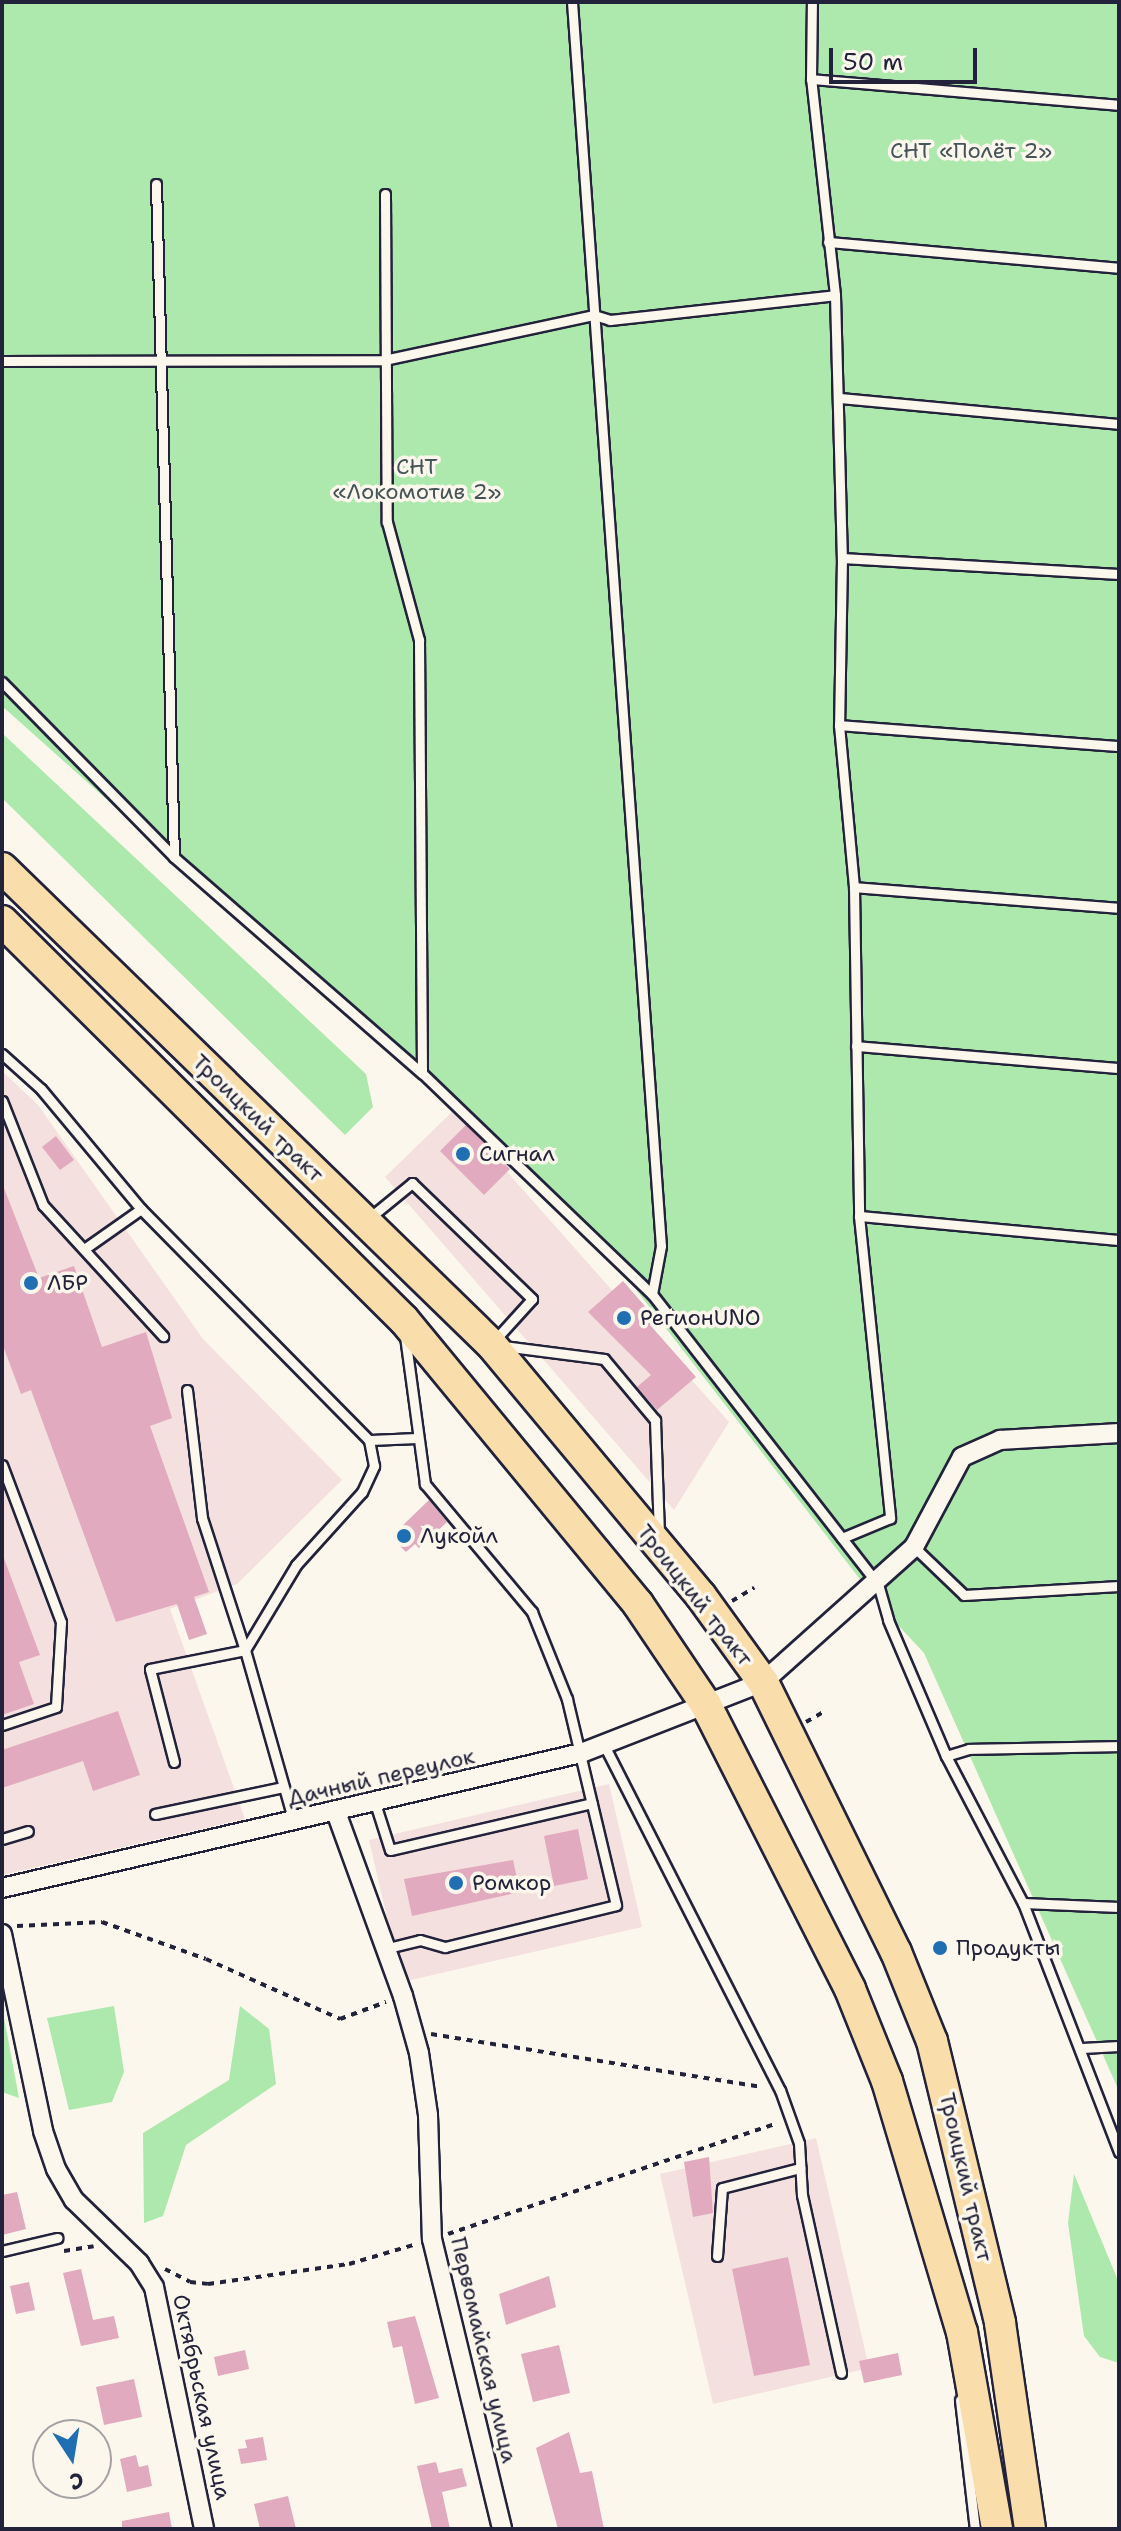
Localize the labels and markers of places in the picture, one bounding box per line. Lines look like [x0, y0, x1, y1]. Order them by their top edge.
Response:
place label: Сигнал [479, 1141, 555, 1167]
marker: Сигнал [454, 1145, 472, 1163]
place label: ЛБР [47, 1270, 88, 1296]
marker: ЛБР [22, 1274, 40, 1292]
place label: РегионUNO [640, 1305, 761, 1331]
marker: РегионUNO [615, 1309, 633, 1327]
place label: Лукойл [420, 1523, 498, 1549]
marker: Лукойл [395, 1527, 413, 1545]
place label: Ромкор [472, 1870, 551, 1896]
marker: Ромкор [447, 1874, 465, 1892]
place label: Продукты [956, 1935, 1061, 1961]
marker: Продукты [931, 1939, 949, 1957]

